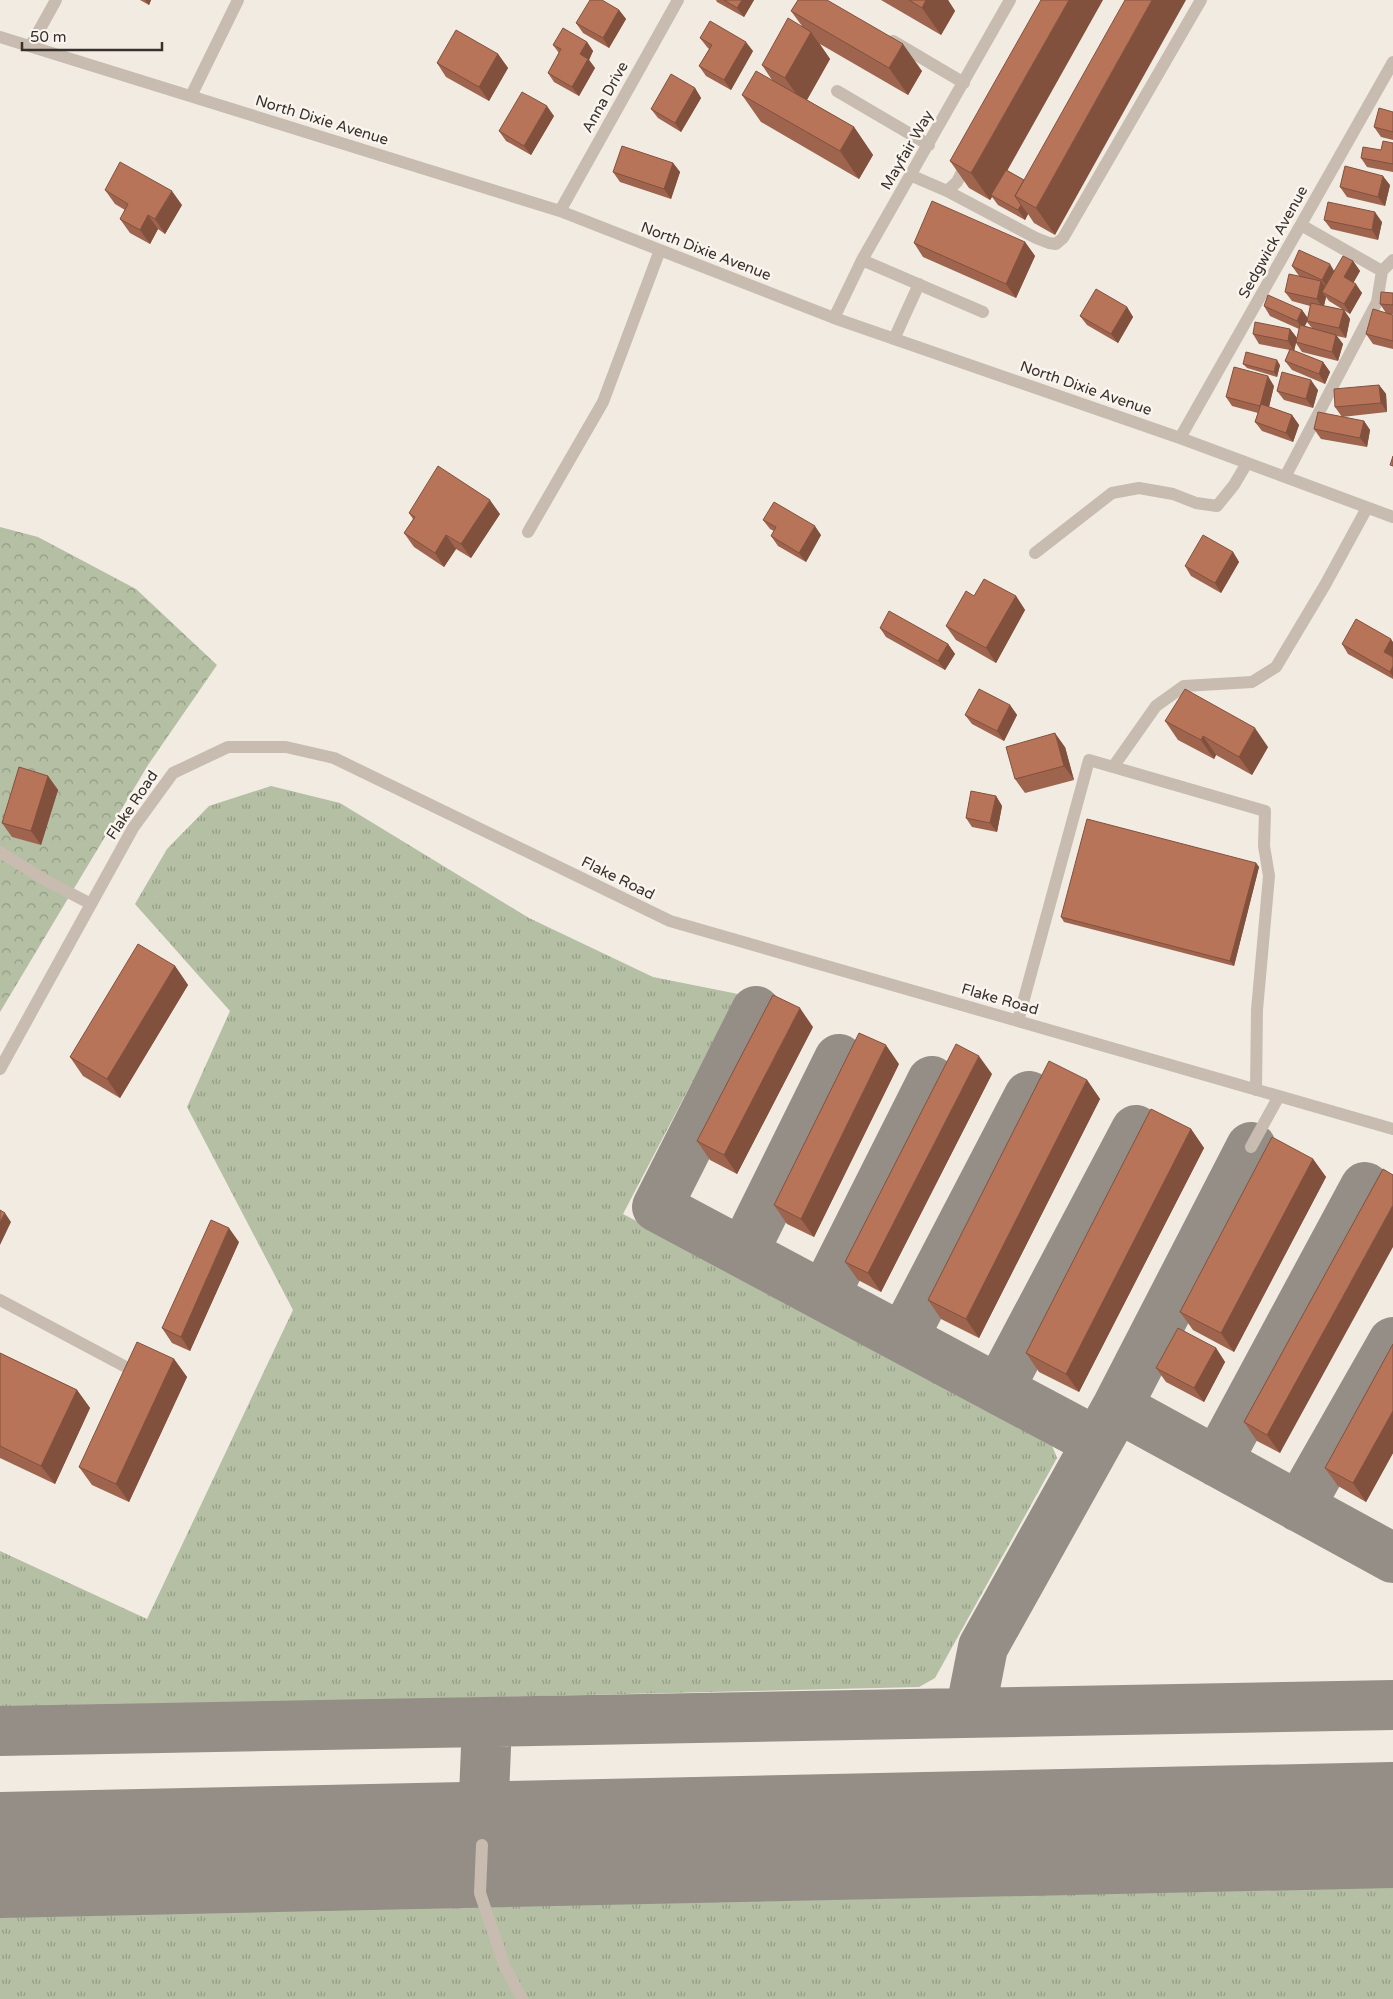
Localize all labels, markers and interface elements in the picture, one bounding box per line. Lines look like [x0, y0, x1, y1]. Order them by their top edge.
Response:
scale bar [22, 20, 162, 52]
text: 50 m [30, 28, 67, 46]
street label: Anna Drive [578, 58, 632, 136]
street label: North Dixie Avenue [253, 91, 391, 149]
street label: Mayfair Way [877, 107, 937, 193]
street label: Sedgwick Avenue [1235, 183, 1311, 301]
street label: North Dixie Avenue [638, 218, 774, 284]
street label: North Dixie Avenue [1018, 357, 1154, 419]
street label: Flake Road [102, 767, 162, 843]
street label: Flake Road [578, 853, 658, 903]
street label: Flake Road [959, 979, 1041, 1019]

